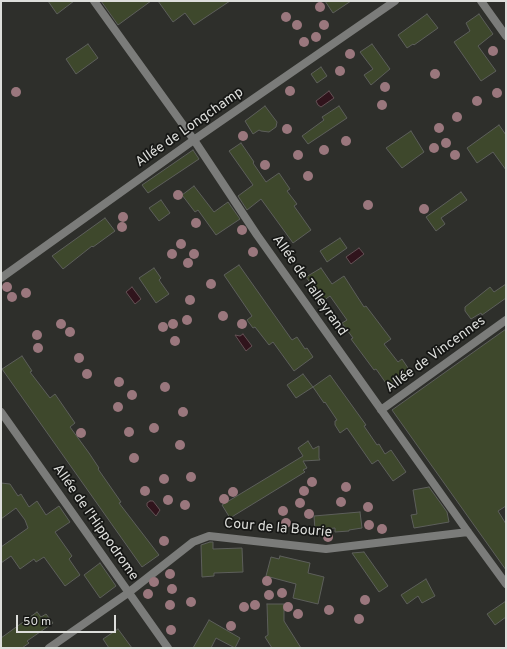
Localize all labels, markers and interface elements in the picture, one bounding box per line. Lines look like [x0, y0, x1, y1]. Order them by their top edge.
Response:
street label: Allée de Longchamp [133, 84, 247, 172]
street label: Allée de Talleyrand [268, 232, 350, 340]
street label: Allée de Vincennes [383, 313, 489, 397]
street label: Allée de l'Hippodrome [48, 462, 142, 584]
street label: Cour de la Bourie [223, 516, 333, 542]
scale bar [18, 607, 118, 633]
text: 50 m [23, 614, 51, 630]

